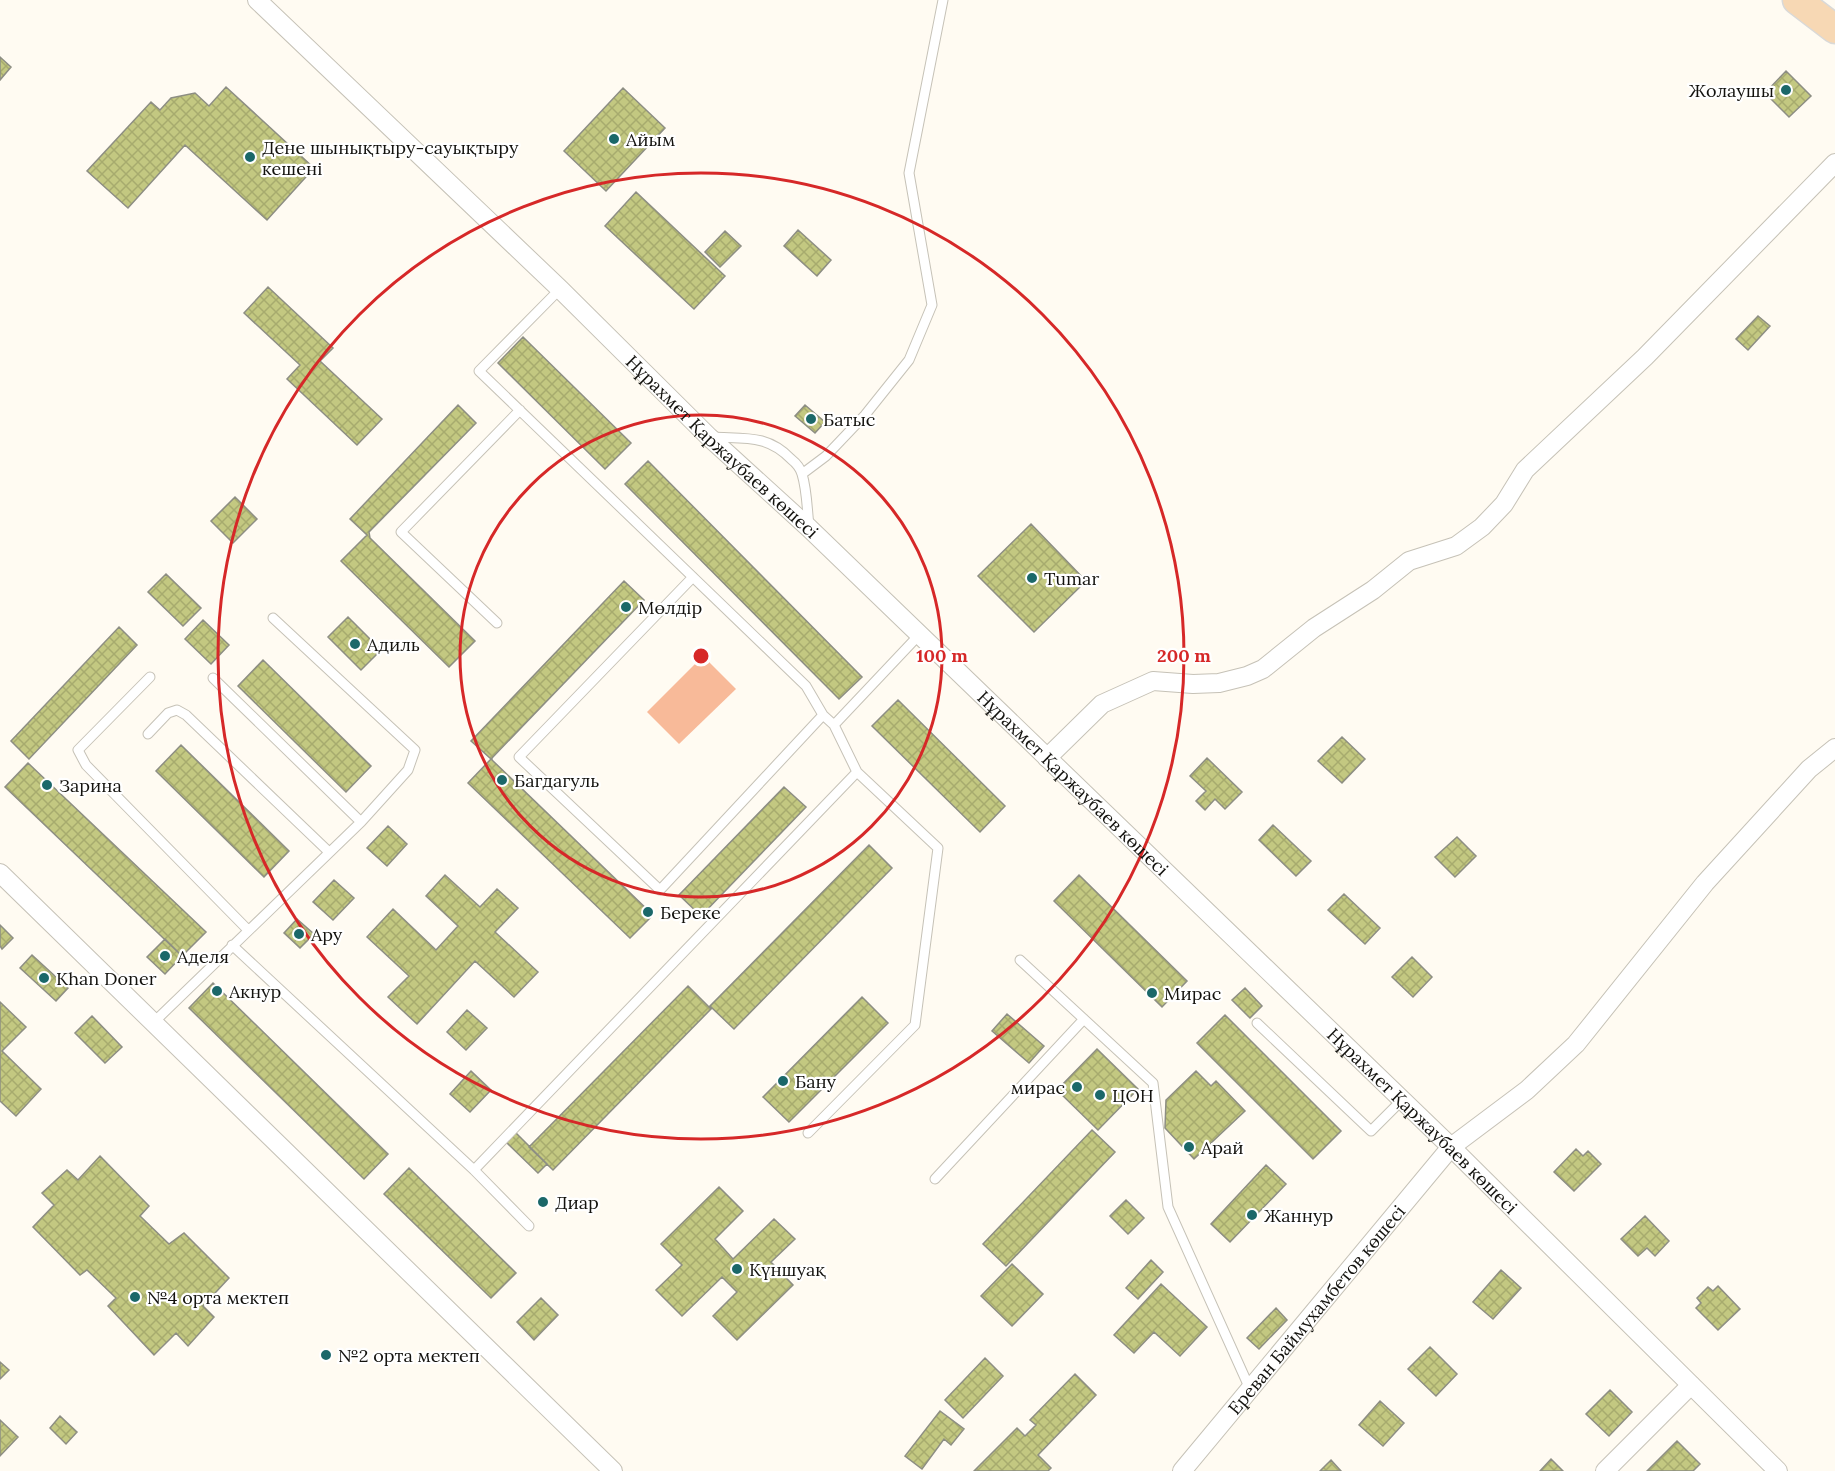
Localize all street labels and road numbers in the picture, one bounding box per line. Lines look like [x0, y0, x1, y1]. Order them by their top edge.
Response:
street label: Нұрахмет Қаржаубаев көшесі [621, 350, 824, 543]
street label: Нұрахмет Қаржаубаев көшесі [973, 685, 1174, 880]
street label: Нұрахмет Қаржаубаев көшесі [1323, 1023, 1523, 1218]
street label: Ереван Баймухамбетов көшесі [1222, 1200, 1410, 1419]

